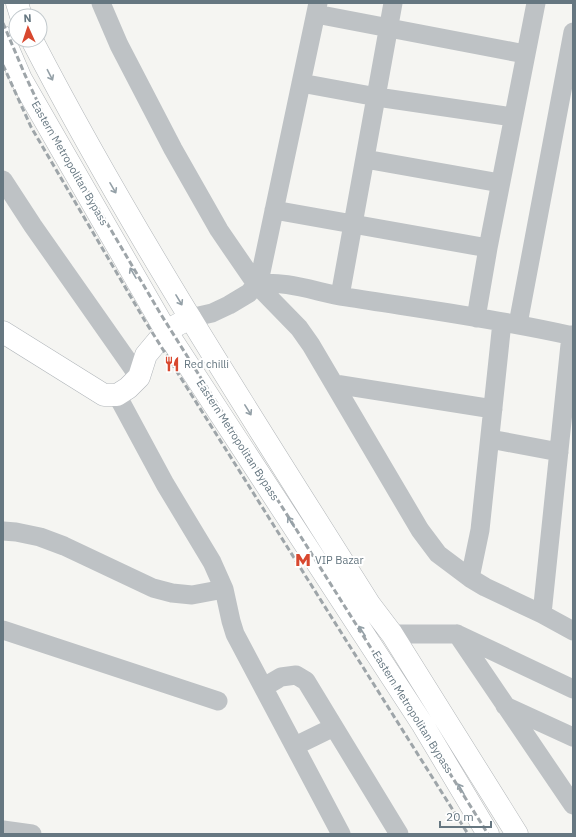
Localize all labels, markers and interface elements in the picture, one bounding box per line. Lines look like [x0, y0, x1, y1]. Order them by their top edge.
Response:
north arrow [8, 8, 48, 48]
text: N [23, 11, 32, 25]
one-way arrow [47, 68, 54, 80]
street label: Eastern Metropolitan Bypass [29, 98, 111, 228]
one-way arrow [110, 182, 118, 194]
one-way arrow [128, 267, 136, 279]
one-way arrow [176, 294, 184, 306]
restaurant icon: Red chilli [163, 355, 181, 373]
place label: Red chilli [184, 357, 229, 371]
street label: Eastern Metropolitan Bypass [194, 377, 282, 503]
one-way arrow [244, 405, 252, 416]
one-way arrow [287, 517, 295, 528]
metro station icon: VIP Bazar [294, 551, 312, 569]
place label: VIP Bazar [315, 553, 363, 567]
one-way arrow [358, 626, 366, 637]
street label: Eastern Metropolitan Bypass [370, 648, 456, 776]
one-way arrow [456, 783, 464, 795]
scale bar [440, 803, 491, 829]
text: 20 m [446, 809, 474, 824]

